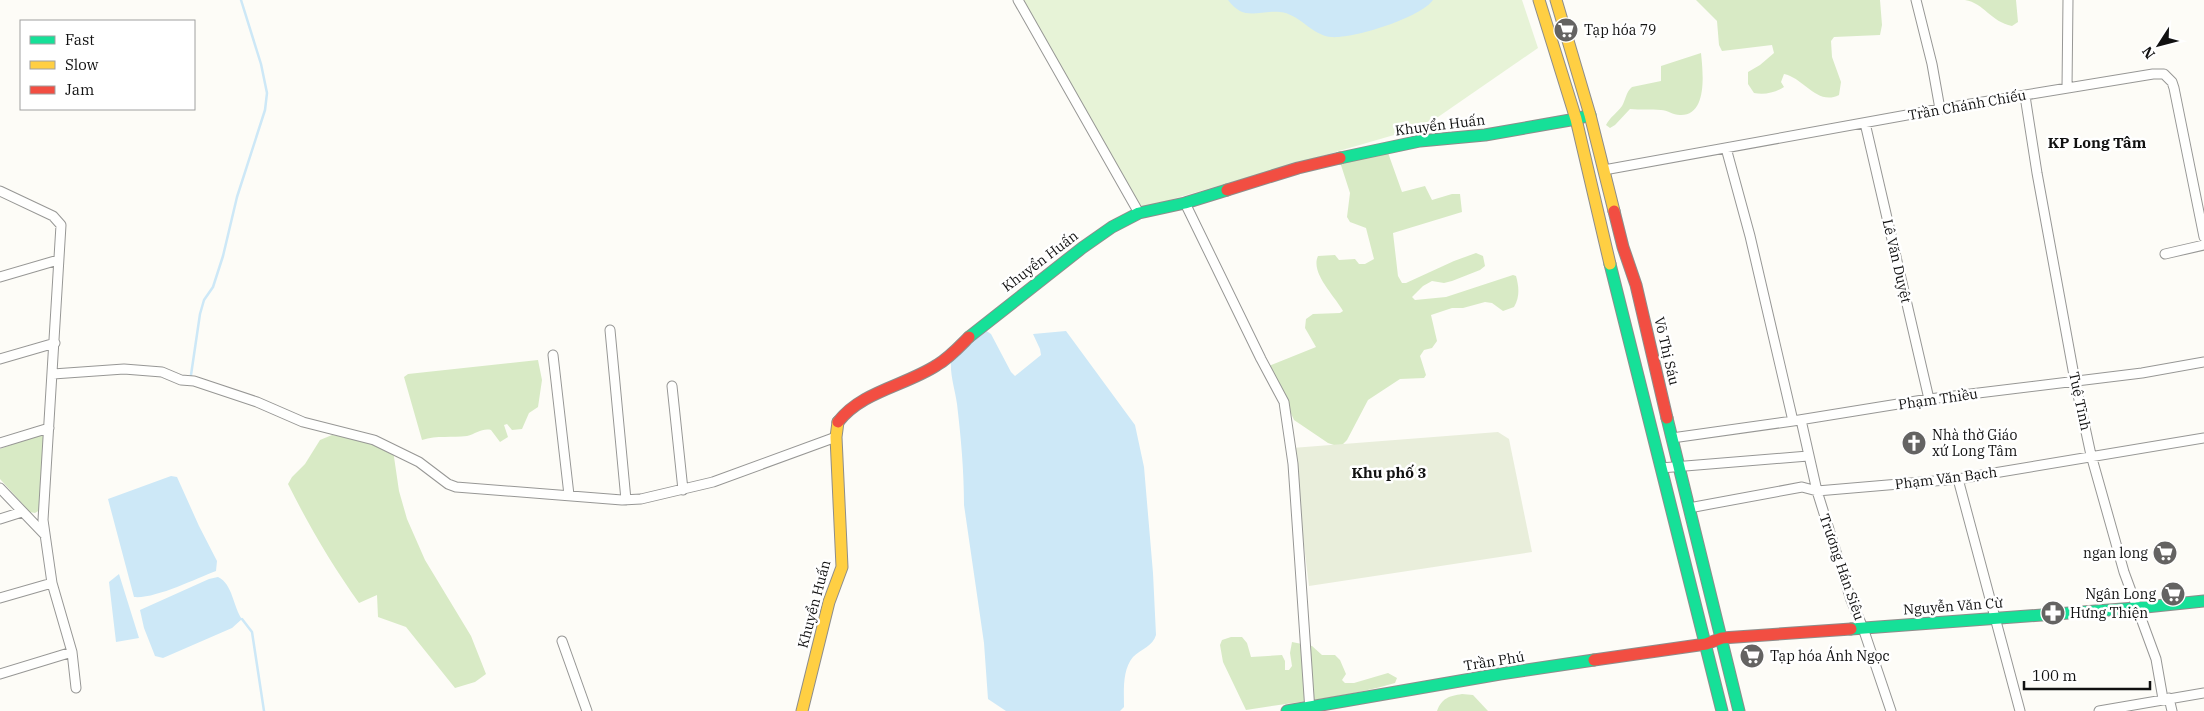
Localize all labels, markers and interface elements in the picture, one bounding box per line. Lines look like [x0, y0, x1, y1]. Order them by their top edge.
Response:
supermarket icon: Tạp hóa 79 [1553, 17, 1579, 43]
legend [20, 20, 195, 110]
north arrow [2134, 20, 2184, 70]
place label: Tạp hóa 79 [1584, 21, 1657, 39]
text: Fast [65, 30, 95, 49]
text: N [2138, 43, 2159, 62]
text: Slow [65, 55, 99, 74]
text: Jam [65, 80, 94, 99]
street label: Trần Chánh Chiếu [1906, 86, 2028, 124]
street label: Khuyển Huấn [1394, 111, 1486, 139]
district label: KP Long Tâm [2048, 133, 2147, 152]
street label: Lê Văn Duyệt [1879, 217, 1915, 305]
street label: Khuyển Huấn [998, 227, 1082, 295]
street label: Võ Thị Sáu [1650, 315, 1684, 387]
street label: Tuệ Tĩnh [2065, 370, 2095, 432]
street label: Phạm Thiều [1897, 384, 1979, 413]
place label: Nhà thờ Giáo xứ Long Tâm [1932, 426, 2018, 460]
church icon: Nhà thờ Giáo xứ Long Tâm [1901, 430, 1927, 456]
district label: Khu phố 3 [1352, 463, 1426, 482]
street label: Phạm Văn Bạch [1894, 463, 1998, 493]
street label: Trương Hán Siêu [1815, 511, 1869, 623]
supermarket icon: ngan long [2152, 540, 2178, 566]
place label: ngan long [2083, 544, 2148, 562]
street label: Khuyển Huấn [794, 558, 834, 650]
supermarket icon: Ngân Long [2160, 581, 2186, 607]
place label: Ngân Long [2085, 585, 2156, 603]
street label: Nguyễn Văn Cừ [1903, 594, 2004, 618]
pharmacy icon: Hưng Thiện [2040, 600, 2066, 626]
place label: Hưng Thiện [2070, 604, 2148, 622]
supermarket icon: Tạp hóa Ánh Ngọc [1739, 643, 1765, 669]
place label: Tạp hóa Ánh Ngọc [1770, 646, 1890, 665]
street label: Trần Phú [1462, 647, 1526, 675]
scale bar [2024, 658, 2150, 690]
text: 100 m [2032, 666, 2077, 685]

